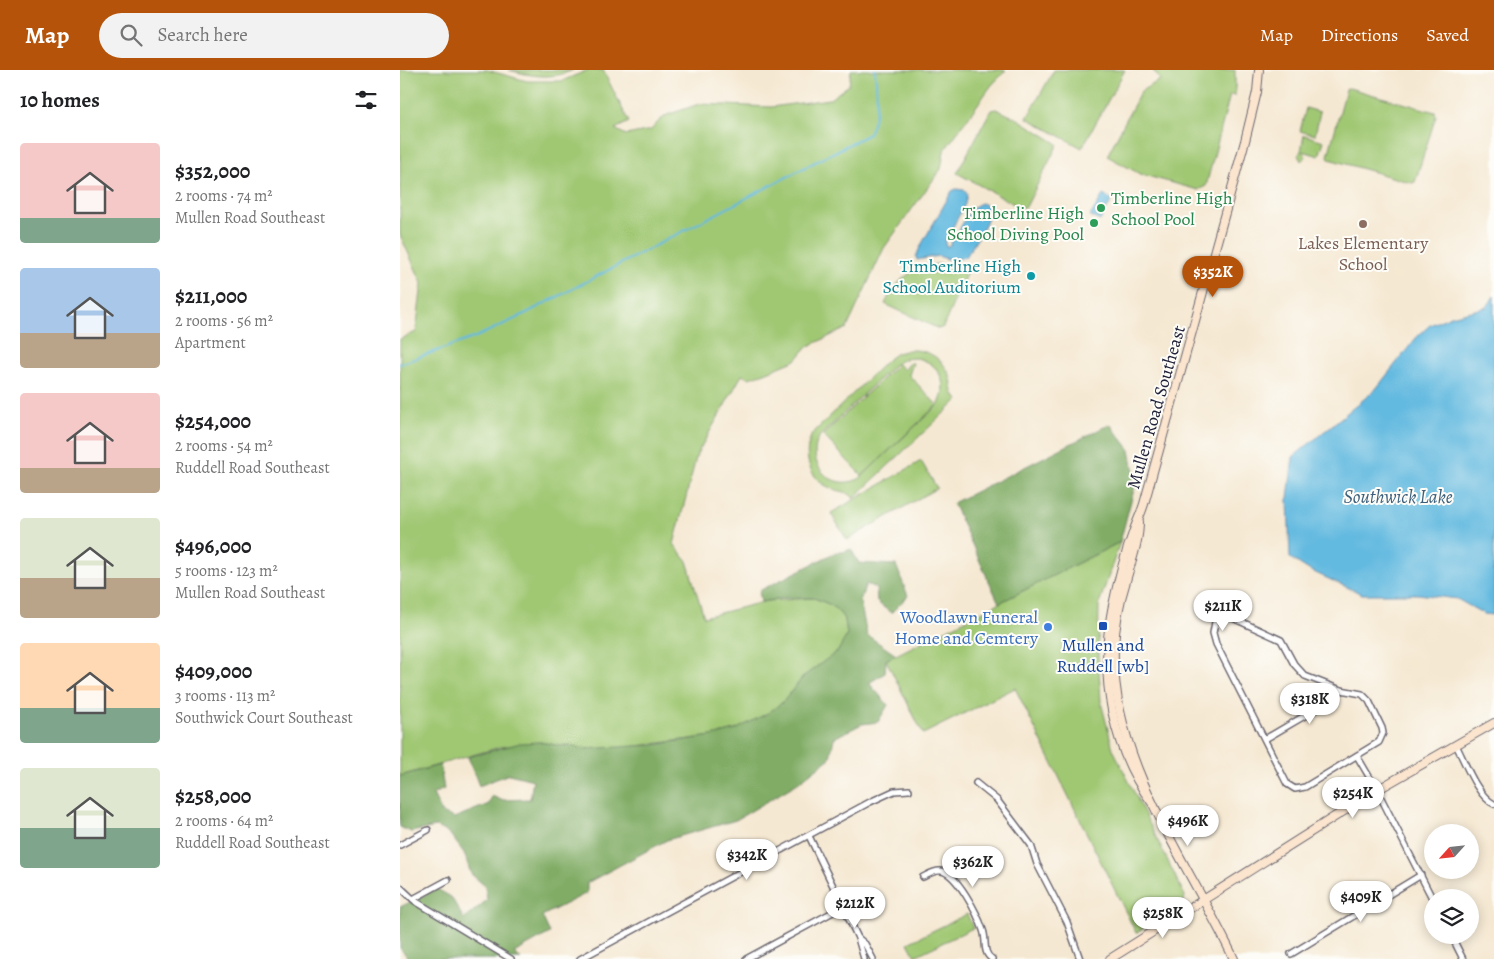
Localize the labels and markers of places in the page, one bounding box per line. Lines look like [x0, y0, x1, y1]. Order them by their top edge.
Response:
place label: Timberline High School Pool [1111, 186, 1233, 231]
place label: Timberline High School Diving Pool [947, 201, 1085, 246]
marker: Timberline High School Pool [1095, 202, 1107, 214]
marker: Timberline High School Diving Pool [1088, 217, 1100, 229]
marker: Lakes Elementary School [1357, 218, 1369, 230]
place label: Lakes Elementary School [1298, 231, 1429, 276]
place label: Timberline High School Auditorium [882, 254, 1021, 299]
pin: $352K [1178, 256, 1248, 298]
marker: Timberline High School Auditorium [1025, 270, 1037, 282]
pin: $211K [1188, 590, 1258, 632]
place label: Woodlawn Funeral Home and Cemtery [895, 605, 1039, 650]
marker: Mullen and Ruddell [wb] [1097, 620, 1109, 632]
marker: Woodlawn Funeral Home and Cemtery [1042, 621, 1054, 633]
place label: Mullen and Ruddell [wb] [1057, 633, 1149, 678]
pin: $318K [1275, 682, 1345, 725]
pin: $254K [1318, 776, 1388, 819]
pin: $496K [1153, 804, 1223, 847]
pin: $342K [712, 838, 782, 881]
pin: $362K [938, 846, 1008, 888]
pin: $409K [1326, 880, 1396, 923]
pin: $212K [820, 886, 890, 929]
pin: $258K [1128, 896, 1198, 939]

